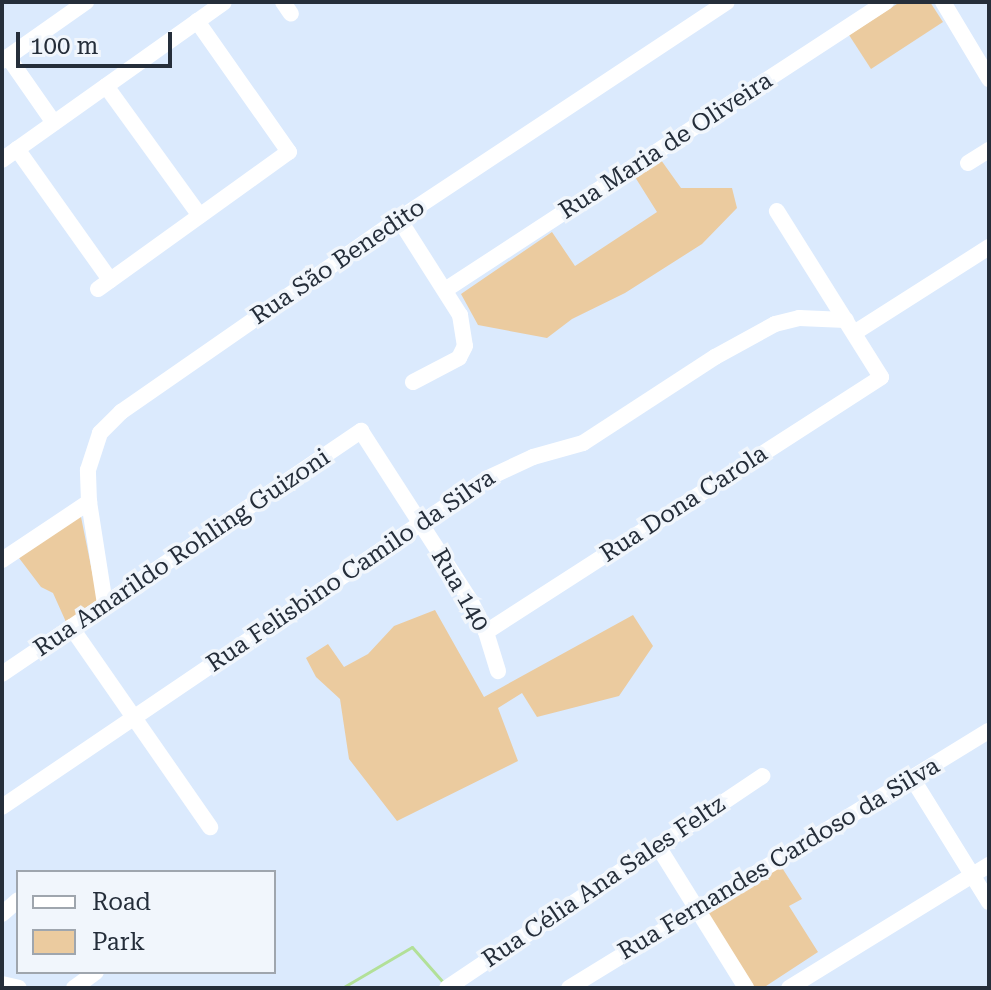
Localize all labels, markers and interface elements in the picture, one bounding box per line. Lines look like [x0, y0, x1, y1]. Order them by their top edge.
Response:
scale bar [20, 16, 176, 66]
text: 100 m [30, 32, 98, 60]
street label: Rua Maria de Oliveira [554, 66, 778, 226]
street label: Rua São Benedito [246, 193, 430, 331]
street label: Rua Dona Carola [595, 439, 773, 569]
street label: Rua Amarildo Rohling Guizoni [29, 443, 335, 663]
street label: Rua Felisbino Camilo da Silva [201, 464, 501, 678]
street label: Rua 140 [425, 544, 495, 636]
street label: Rua Fernandes Cardoso da Silva [613, 751, 945, 967]
street label: Rua Célia Ana Sales Feltz [477, 790, 731, 974]
legend [16, 870, 276, 974]
text: Road [92, 888, 151, 916]
text: Park [92, 928, 145, 956]

